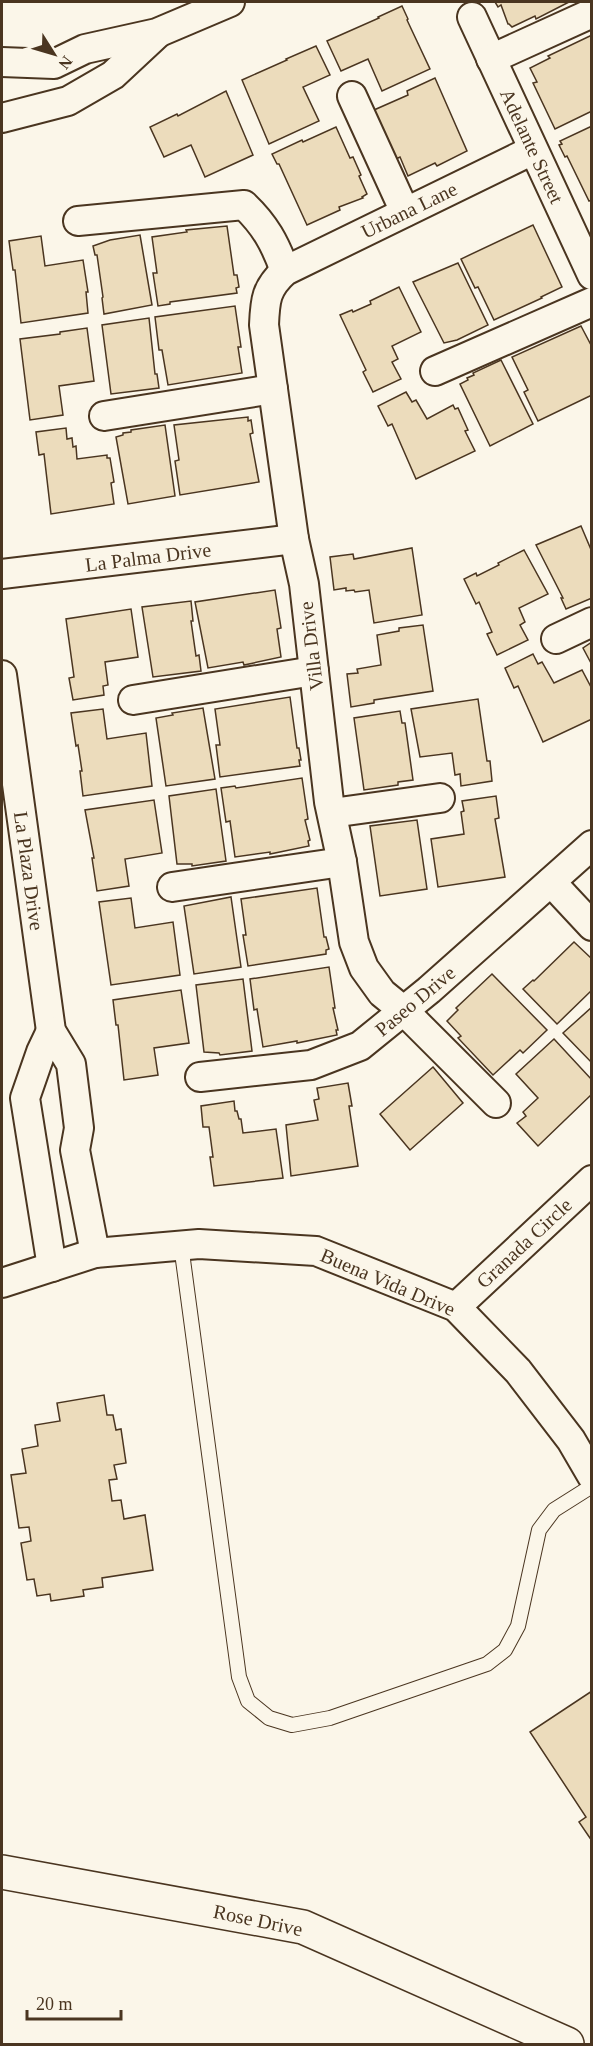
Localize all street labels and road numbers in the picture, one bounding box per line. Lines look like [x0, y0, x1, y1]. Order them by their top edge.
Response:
street label: Adelante Street [496, 85, 568, 207]
street label: Urbana Lane [358, 177, 461, 243]
street label: La Palma Drive [84, 538, 212, 576]
street label: Villa Drive [295, 600, 327, 692]
street label: La Plaza Drive [10, 810, 48, 932]
street label: Paseo Drive [371, 961, 459, 1041]
street label: Granada Circle [472, 1193, 576, 1293]
street label: Buena Vida Drive [317, 1244, 459, 1320]
street label: Rose Drive [211, 1900, 305, 1940]

